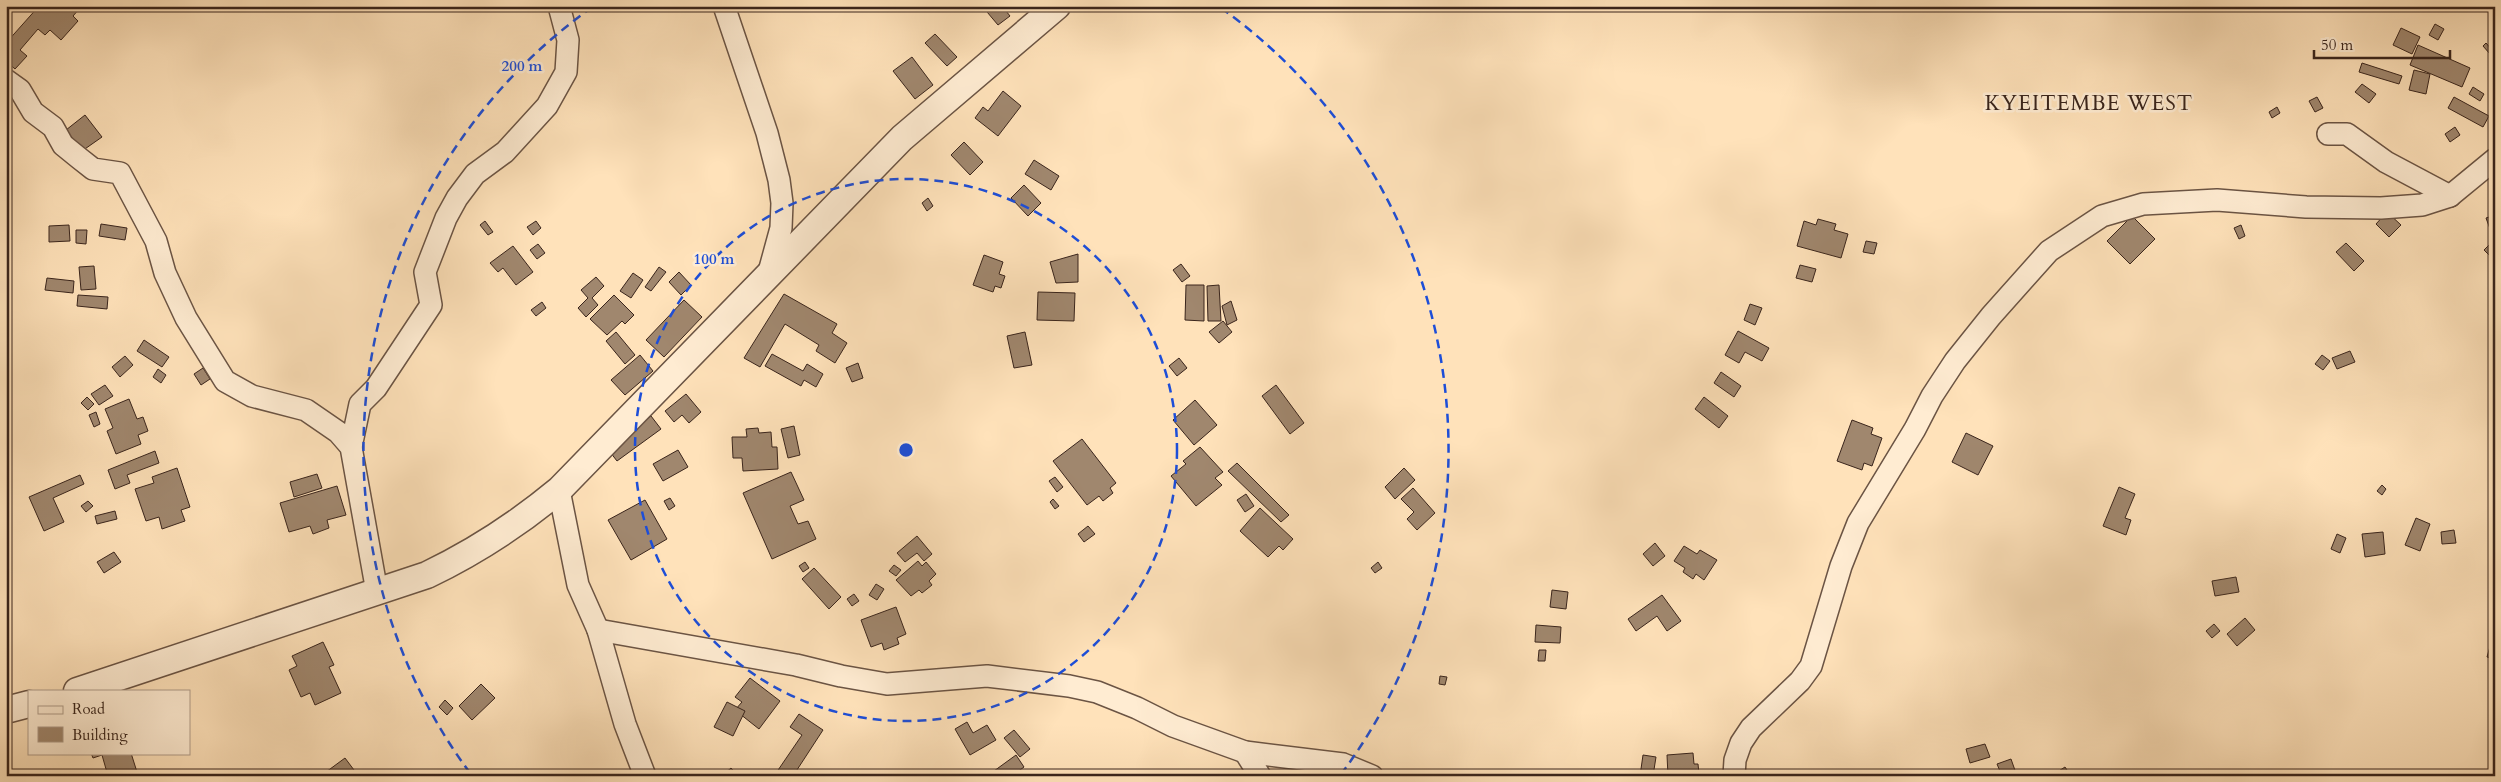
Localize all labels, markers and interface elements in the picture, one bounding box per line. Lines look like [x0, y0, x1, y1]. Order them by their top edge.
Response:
scale bar [2314, 28, 2450, 60]
text: 50 m [2321, 35, 2353, 55]
text: 200 m [502, 56, 543, 76]
district label: KYEITEMBE WEST [1985, 89, 2193, 118]
text: 100 m [694, 249, 735, 269]
centre of rings [897, 441, 915, 459]
legend [28, 690, 190, 754]
text: Road [72, 699, 105, 719]
text: Building [72, 725, 128, 745]

